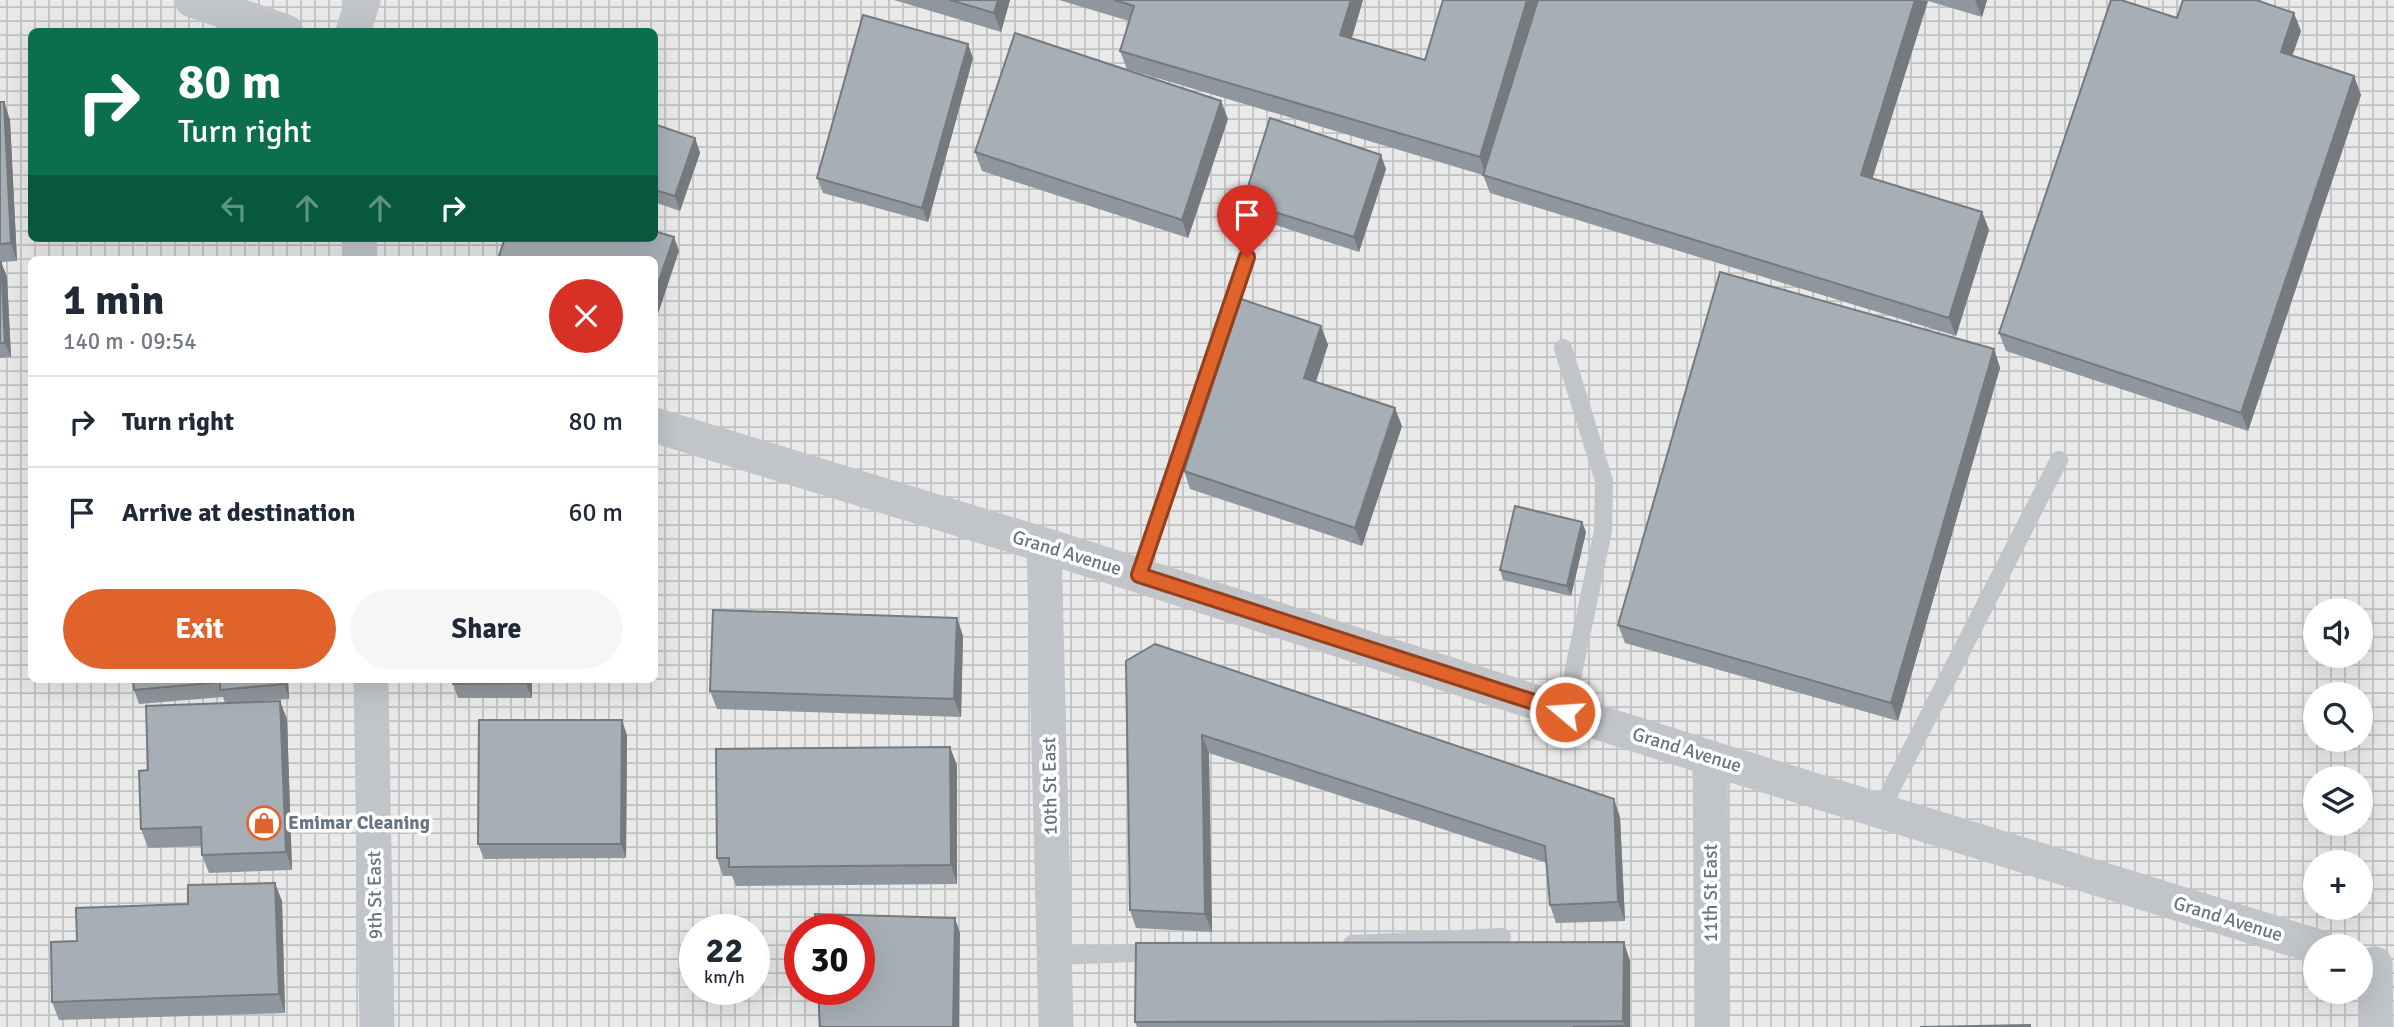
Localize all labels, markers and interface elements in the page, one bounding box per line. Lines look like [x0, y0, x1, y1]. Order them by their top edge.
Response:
text: 80 m [178, 52, 281, 112]
icon: right [63, 56, 154, 147]
text: Turn right [178, 112, 311, 151]
pin [1217, 185, 1277, 257]
icon: left [215, 189, 253, 227]
icon: ahead [288, 189, 326, 227]
icon: ahead [361, 189, 399, 227]
icon: right [434, 189, 472, 227]
icon: arrive [1228, 196, 1266, 234]
text: 1 min [63, 275, 164, 326]
button: close [549, 279, 623, 353]
text: 140 m · 09:54 [63, 327, 197, 356]
icon: right [63, 403, 101, 441]
text: Turn right [122, 406, 234, 438]
text: 80 m [568, 406, 623, 438]
icon: arrive [63, 494, 101, 532]
text: Arrive at destination [122, 497, 355, 529]
text: 60 m [568, 497, 623, 529]
street label: Grand Avenue [1010, 525, 1124, 581]
button: Exit [63, 589, 336, 669]
button: Share [350, 589, 623, 669]
map controls [2303, 598, 2373, 1004]
button: sound [2303, 598, 2373, 668]
position arrow [1528, 675, 1602, 749]
button: search [2303, 682, 2373, 752]
street label: Grand Avenue [1630, 722, 1744, 778]
street label: 10th St East [1037, 736, 1063, 835]
button: layers [2303, 766, 2373, 836]
shop icon: Emimar Cleaning [245, 804, 283, 842]
place label: Emimar Cleaning [288, 811, 430, 835]
street label: 11th St East [1699, 844, 1723, 942]
street label: 9th St East [362, 850, 388, 939]
button: + [2303, 850, 2373, 920]
street label: Grand Avenue [2171, 891, 2285, 947]
speed limit sign: 30 [784, 914, 875, 1005]
text: 22 [706, 929, 743, 972]
button: − [2303, 934, 2373, 1004]
text: km/h [704, 966, 745, 988]

